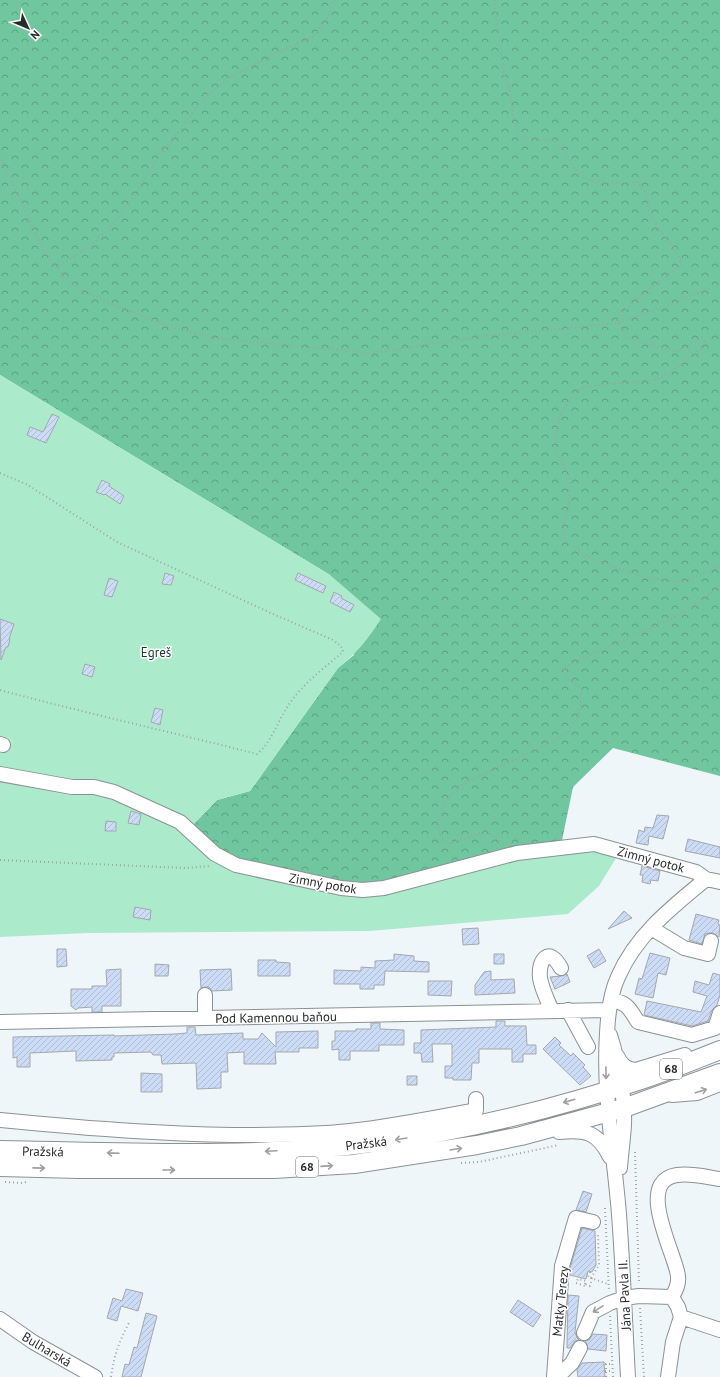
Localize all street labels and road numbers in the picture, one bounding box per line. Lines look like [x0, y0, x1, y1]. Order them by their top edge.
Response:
street label: Zimný potok [615, 842, 687, 877]
street label: Zimný potok [288, 869, 359, 898]
street label: Pod Kamennou baňou [215, 1008, 337, 1027]
road number: 68 [660, 1059, 682, 1079]
street label: Pražská [344, 1133, 388, 1154]
street label: Pražská [22, 1143, 64, 1160]
road number: 68 [296, 1157, 318, 1177]
street label: Jána Pavla II. [614, 1259, 635, 1332]
street label: Matky Terezy [548, 1265, 573, 1337]
street label: Bulharská [19, 1328, 74, 1371]

